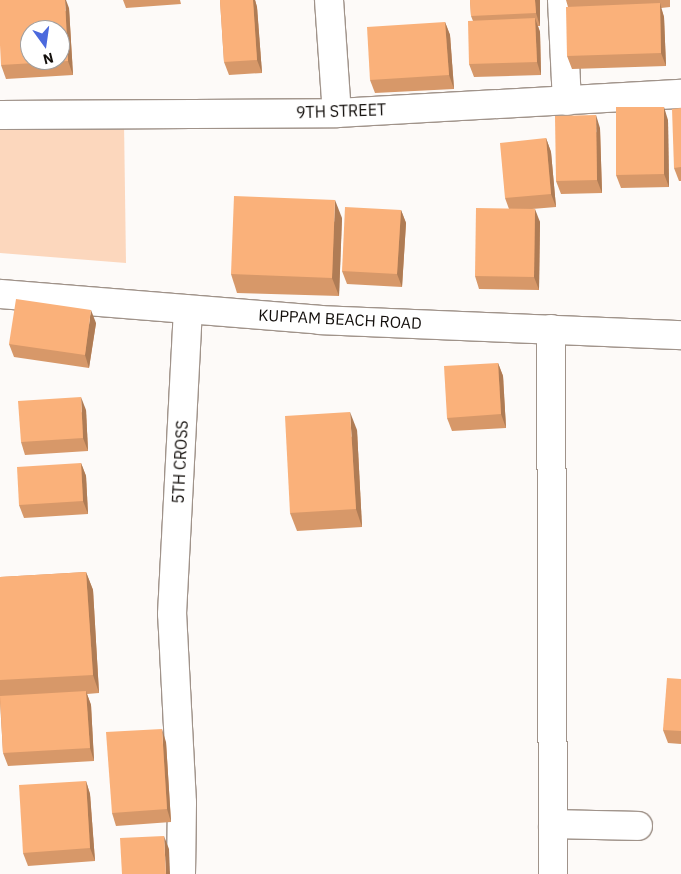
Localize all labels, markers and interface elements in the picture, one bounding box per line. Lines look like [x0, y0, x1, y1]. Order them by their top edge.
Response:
north arrow [20, 20, 70, 70]
text: N [41, 49, 55, 69]
street label: 9TH STREET [296, 100, 386, 122]
street label: KUPPAM BEACH ROAD [258, 305, 422, 333]
street label: 5TH CROSS [168, 420, 192, 504]

